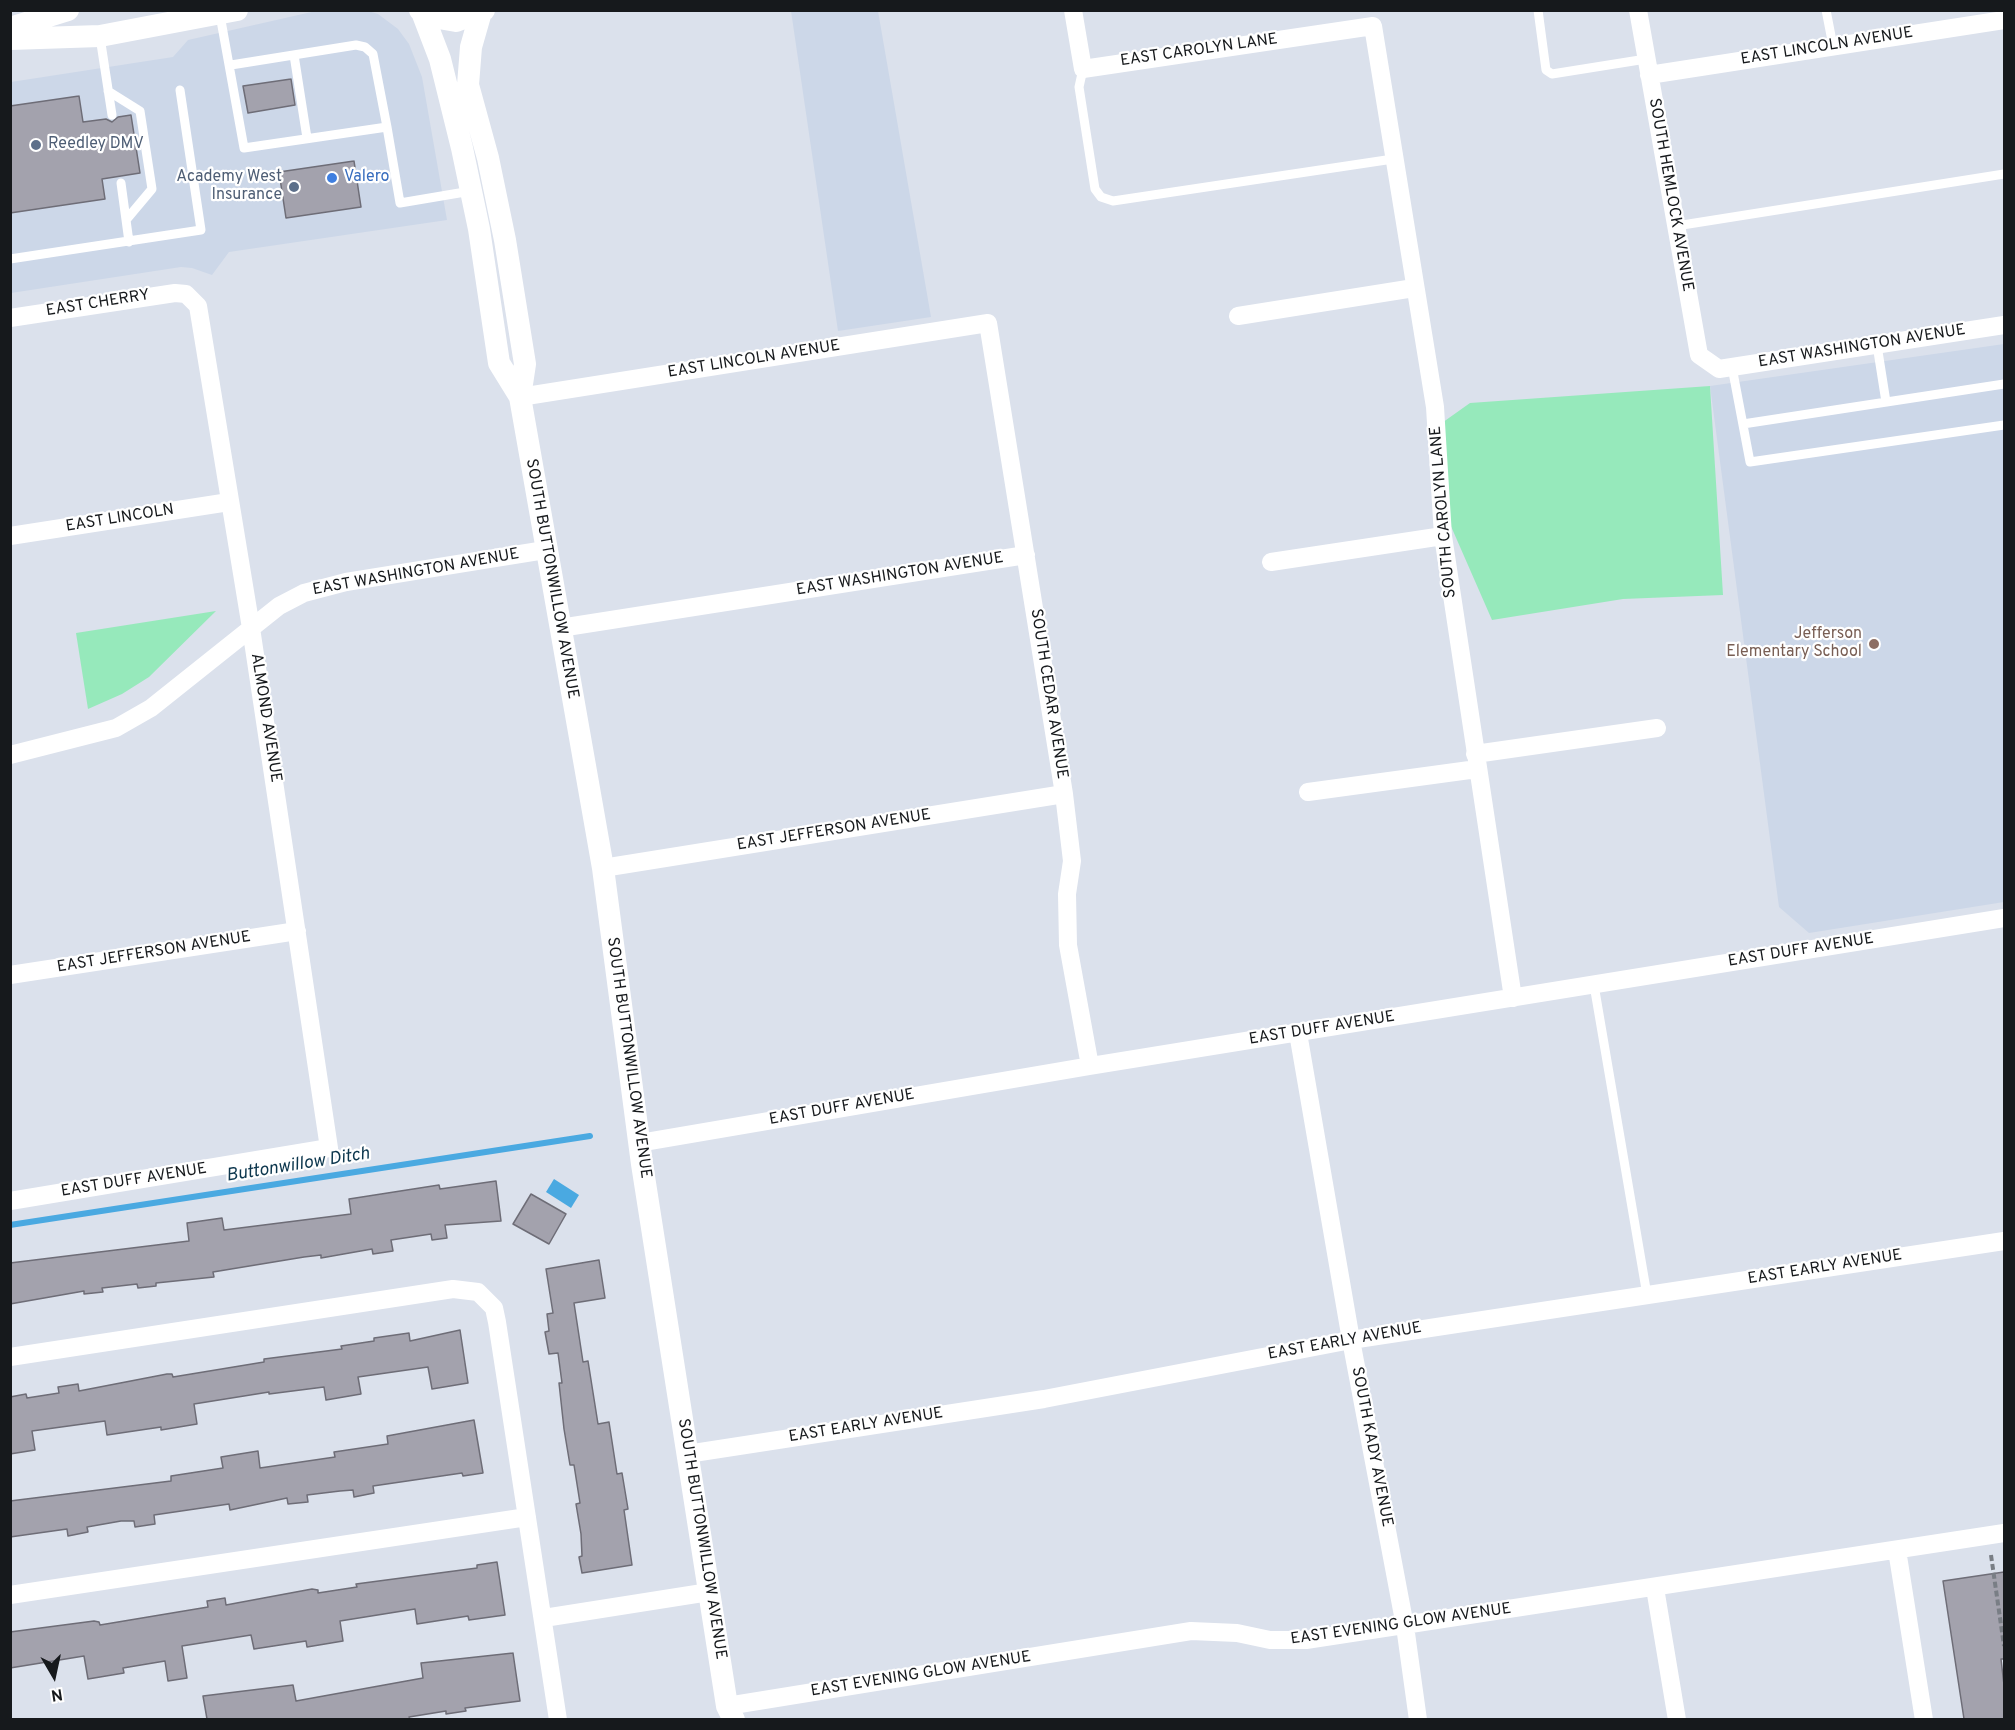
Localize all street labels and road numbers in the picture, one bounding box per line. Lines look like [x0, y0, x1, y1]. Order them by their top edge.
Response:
street label: EAST LINCOLN AVENUE [1740, 24, 1914, 70]
street label: EAST CAROLYN LANE [1119, 30, 1279, 72]
street label: SOUTH HEMLOCK AVENUE [1644, 97, 1696, 293]
street label: EAST CHERRY [45, 286, 151, 322]
street label: EAST WASHINGTON AVENUE [1757, 321, 1967, 373]
street label: EAST LINCOLN AVENUE [667, 337, 841, 383]
street label: SOUTH CAROLYN LANE [1427, 425, 1461, 599]
street label: SOUTH BUTTONWILLOW AVENUE [520, 457, 582, 701]
street label: EAST LINCOLN [65, 501, 175, 537]
street label: EAST WASHINGTON AVENUE [311, 545, 521, 601]
street label: EAST WASHINGTON AVENUE [795, 549, 1005, 601]
street label: SOUTH CEDAR AVENUE [1025, 607, 1071, 781]
street label: ALMOND AVENUE [245, 652, 285, 784]
street label: EAST JEFFERSON AVENUE [736, 806, 932, 856]
street label: EAST JEFFERSON AVENUE [56, 928, 252, 978]
street label: EAST DUFF AVENUE [1727, 930, 1875, 972]
street label: SOUTH BUTTONWILLOW AVENUE [602, 936, 654, 1180]
street label: EAST DUFF AVENUE [1248, 1008, 1396, 1050]
street label: EAST DUFF AVENUE [768, 1086, 916, 1130]
street label: EAST DUFF AVENUE [60, 1160, 208, 1202]
street label: EAST EARLY AVENUE [1747, 1246, 1903, 1290]
street label: EAST EARLY AVENUE [1267, 1319, 1423, 1365]
street label: SOUTH KADY AVENUE [1346, 1365, 1396, 1529]
street label: EAST EARLY AVENUE [788, 1404, 944, 1448]
street label: SOUTH BUTTONWILLOW AVENUE [672, 1417, 730, 1661]
street label: EAST EVENING GLOW AVENUE [1289, 1600, 1513, 1650]
street label: EAST EVENING GLOW AVENUE [810, 1648, 1032, 1702]

